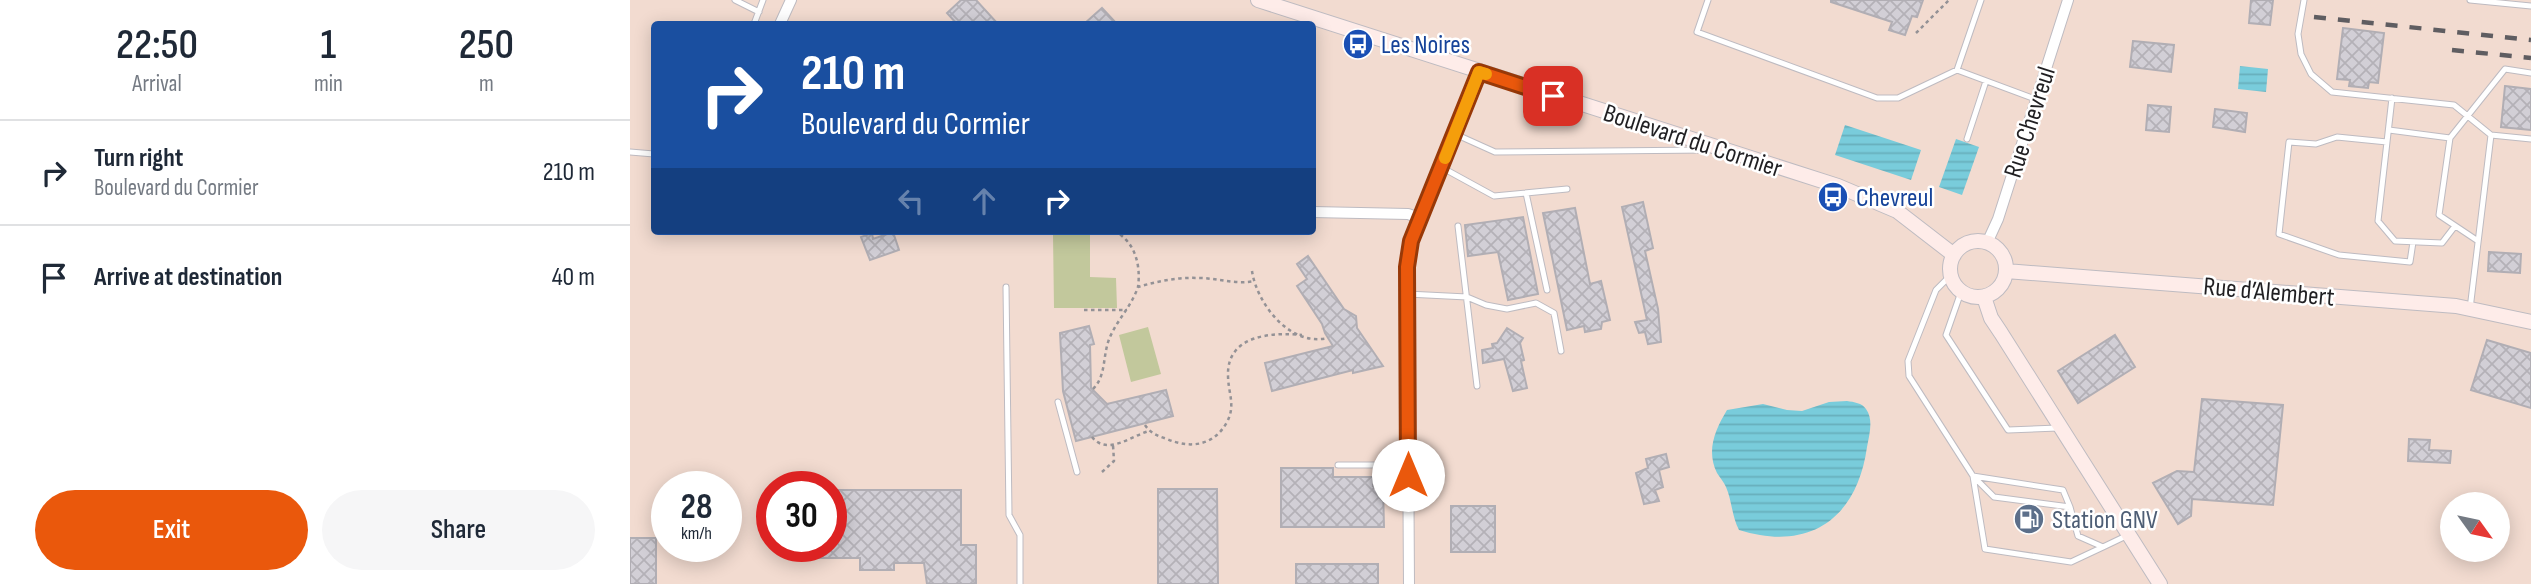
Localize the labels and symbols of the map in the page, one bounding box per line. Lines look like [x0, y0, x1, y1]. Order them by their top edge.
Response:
bus stop icon: Les Noires [1341, 27, 1375, 61]
place label: Les Noires [1381, 30, 1470, 61]
street label: Rue Chevreul [1998, 63, 2063, 182]
pin [1523, 66, 1583, 126]
street label: Boulevard du Cormier [1599, 98, 1786, 185]
bus stop icon: Chevreul [1816, 180, 1850, 214]
place label: Chevreul [1856, 183, 1933, 214]
street label: Rue d’Alembert [2202, 271, 2336, 314]
position arrow [1371, 438, 1445, 512]
speed limit sign: 30 [756, 471, 847, 562]
north arrow [2440, 492, 2510, 562]
fuel station icon: Station GNV [2012, 502, 2046, 536]
place label: Station GNV [2052, 505, 2158, 536]

